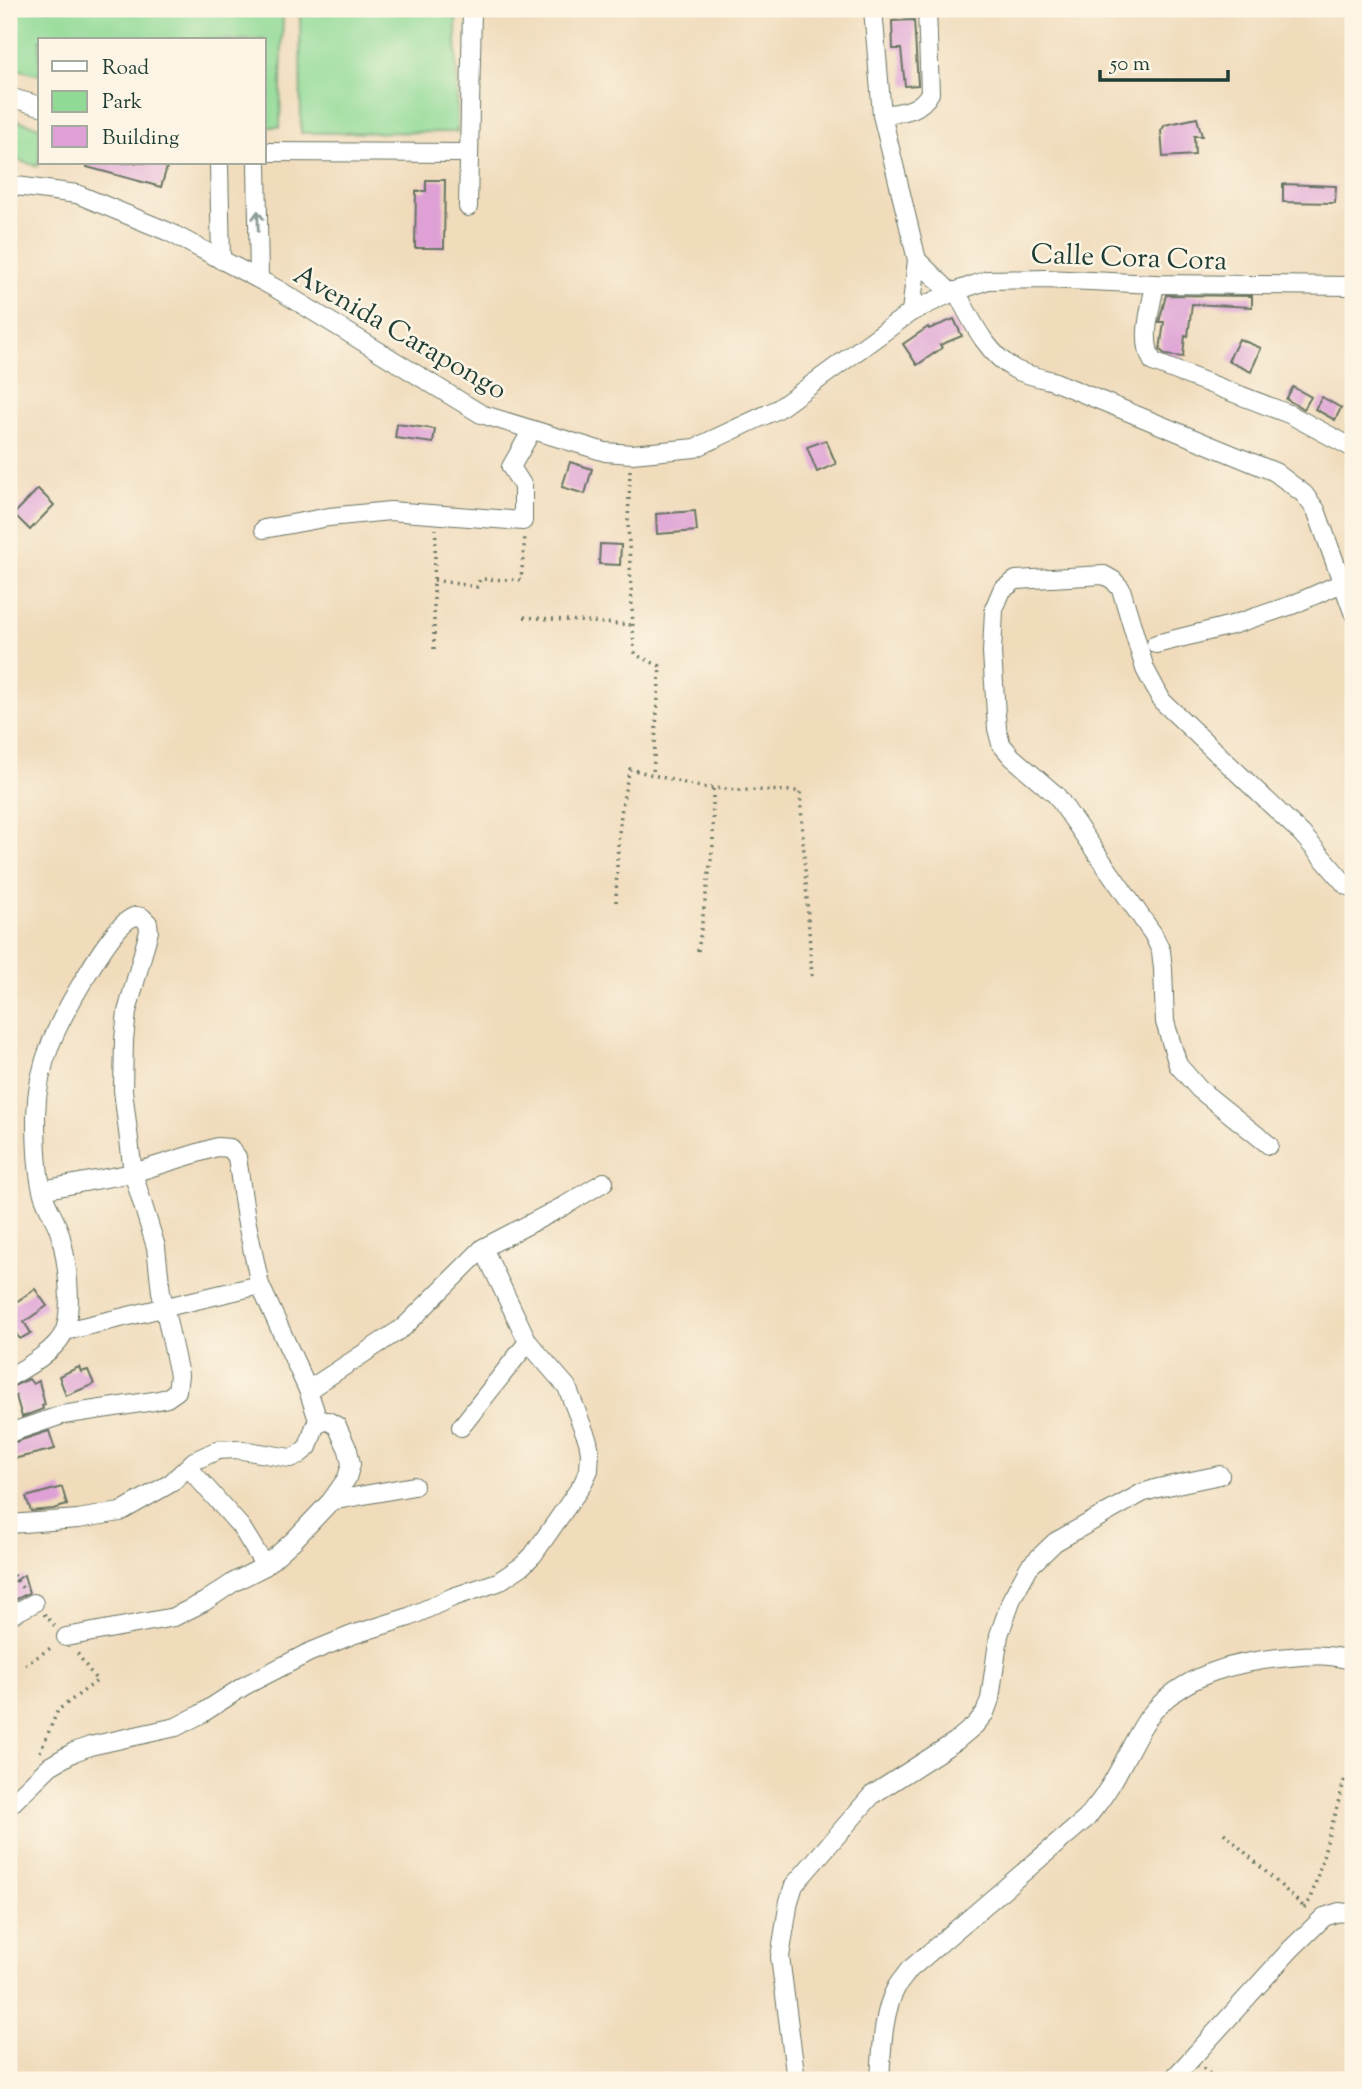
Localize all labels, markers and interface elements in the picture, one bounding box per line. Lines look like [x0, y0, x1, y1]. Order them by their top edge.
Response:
legend [38, 38, 266, 164]
scale bar [1100, 38, 1227, 82]
text: 50 m [1109, 50, 1150, 80]
text: Road [102, 54, 149, 84]
text: Park [102, 88, 143, 118]
text: Building [102, 124, 179, 154]
one-way arrow [251, 210, 265, 233]
street label: Calle Cora Cora [1030, 236, 1228, 282]
street label: Avenida Carapongo [285, 256, 514, 411]

